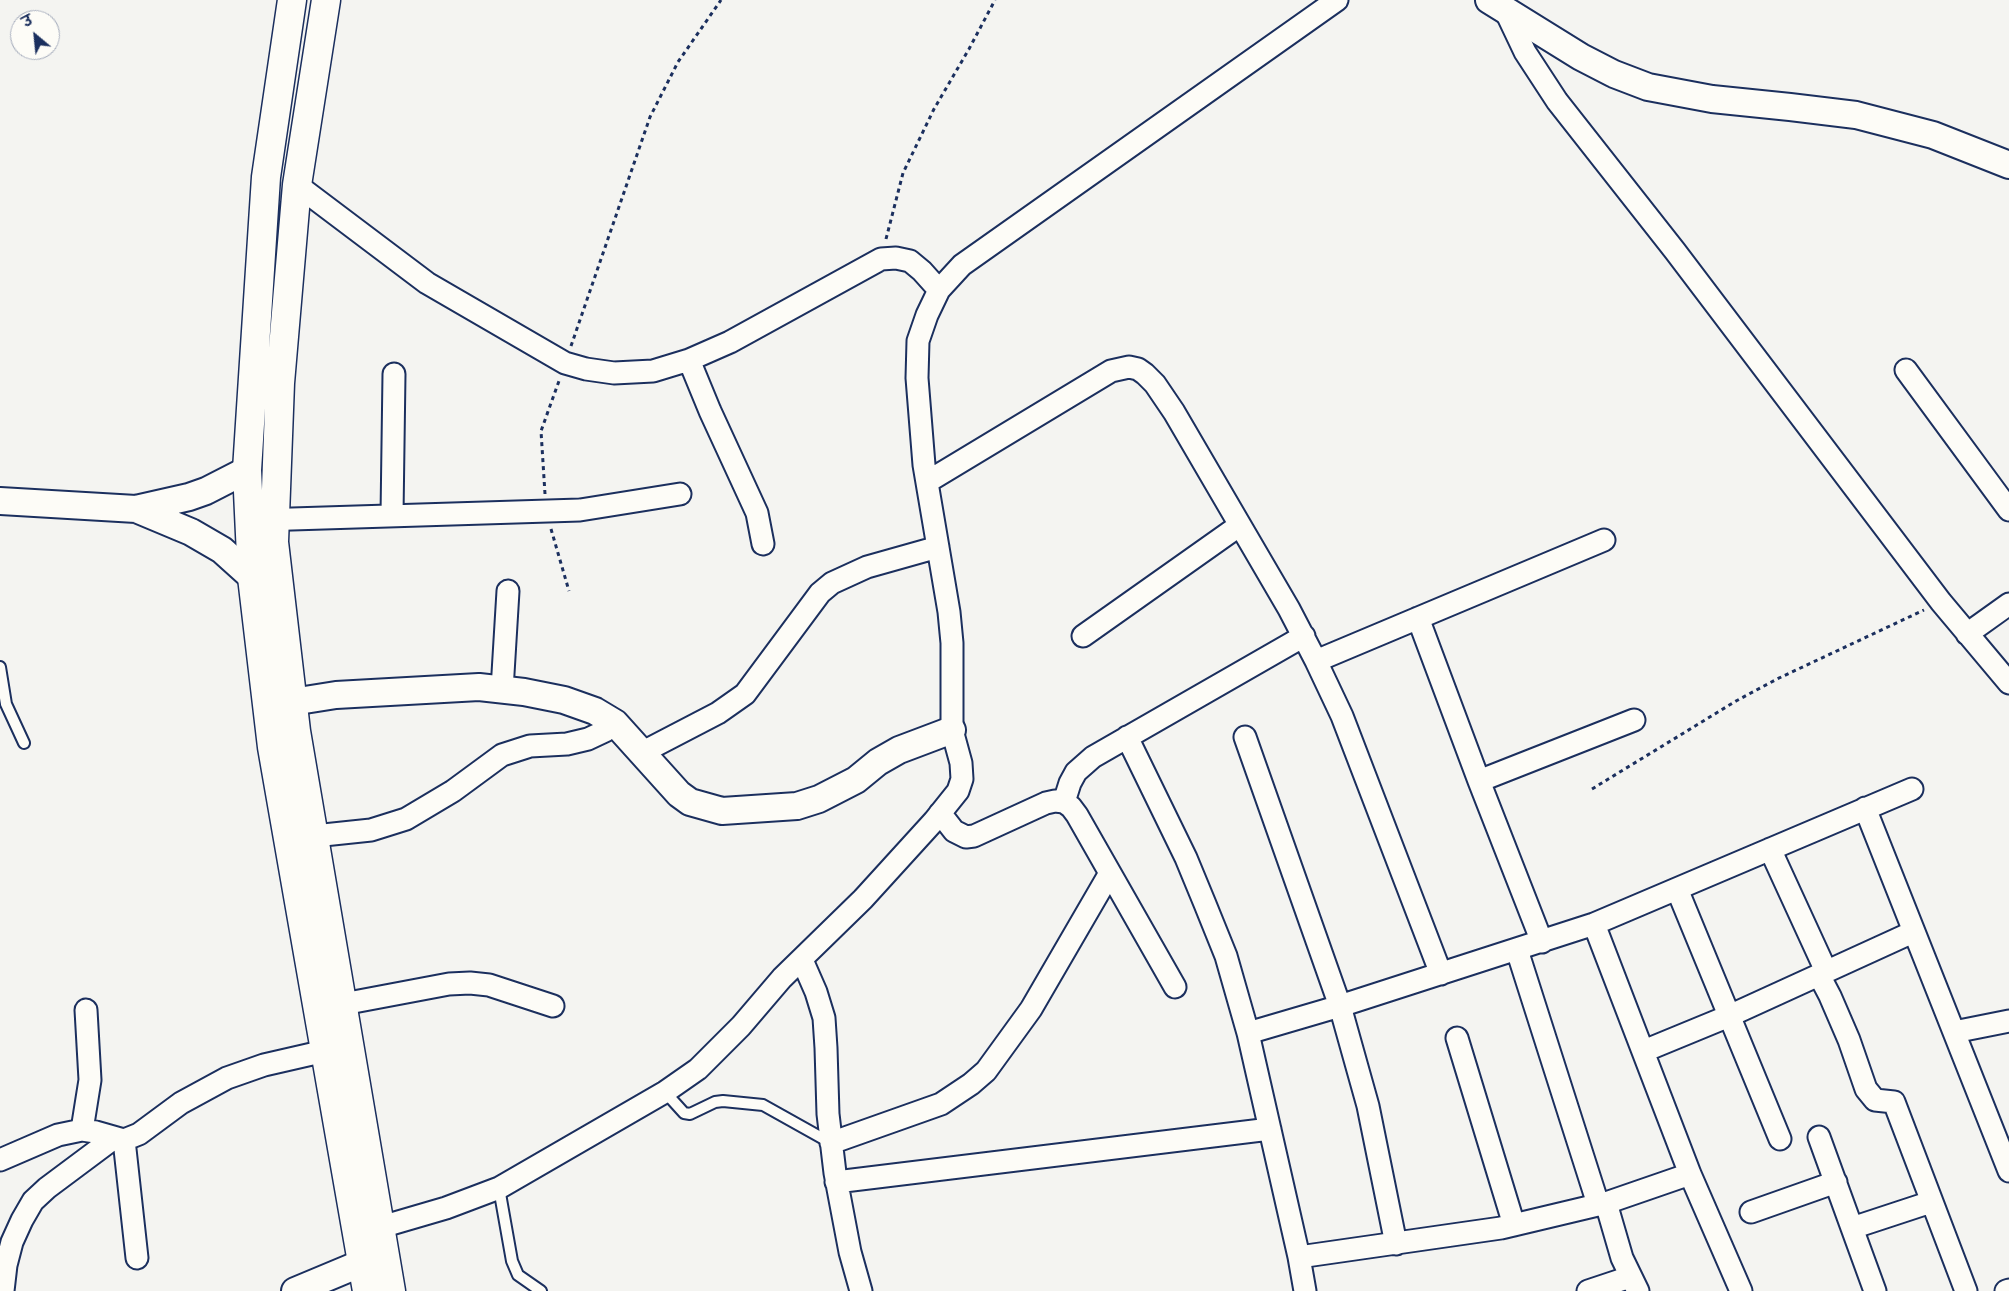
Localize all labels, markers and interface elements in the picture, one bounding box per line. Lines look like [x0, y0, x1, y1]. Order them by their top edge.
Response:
north arrow [10, 10, 60, 60]
text: उ [19, 11, 37, 34]

